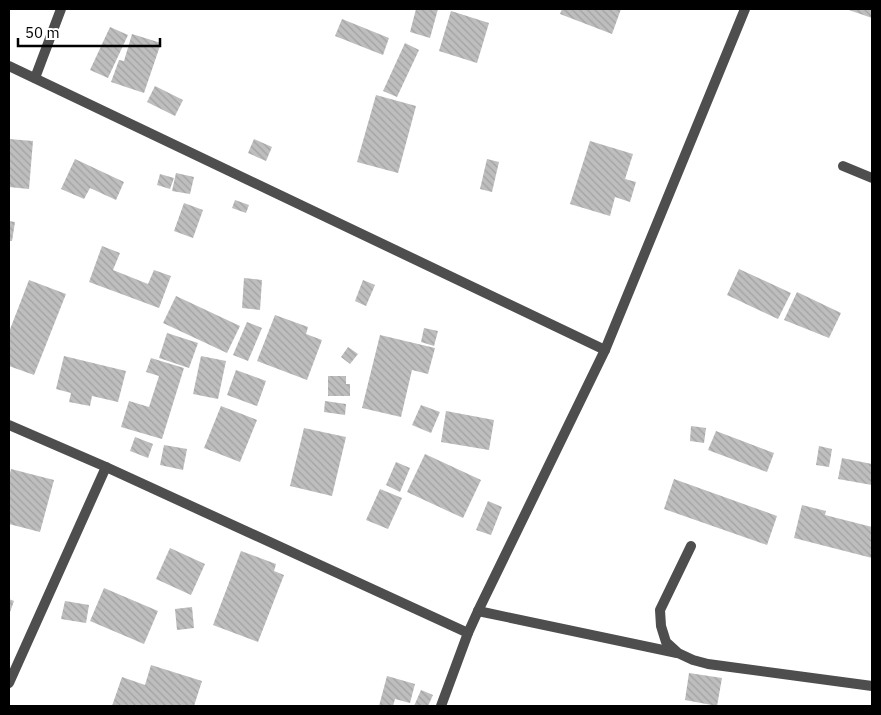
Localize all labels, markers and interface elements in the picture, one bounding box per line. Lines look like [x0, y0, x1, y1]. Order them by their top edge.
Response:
scale bar [18, 15, 160, 47]
text: 50 m [25, 23, 60, 42]

